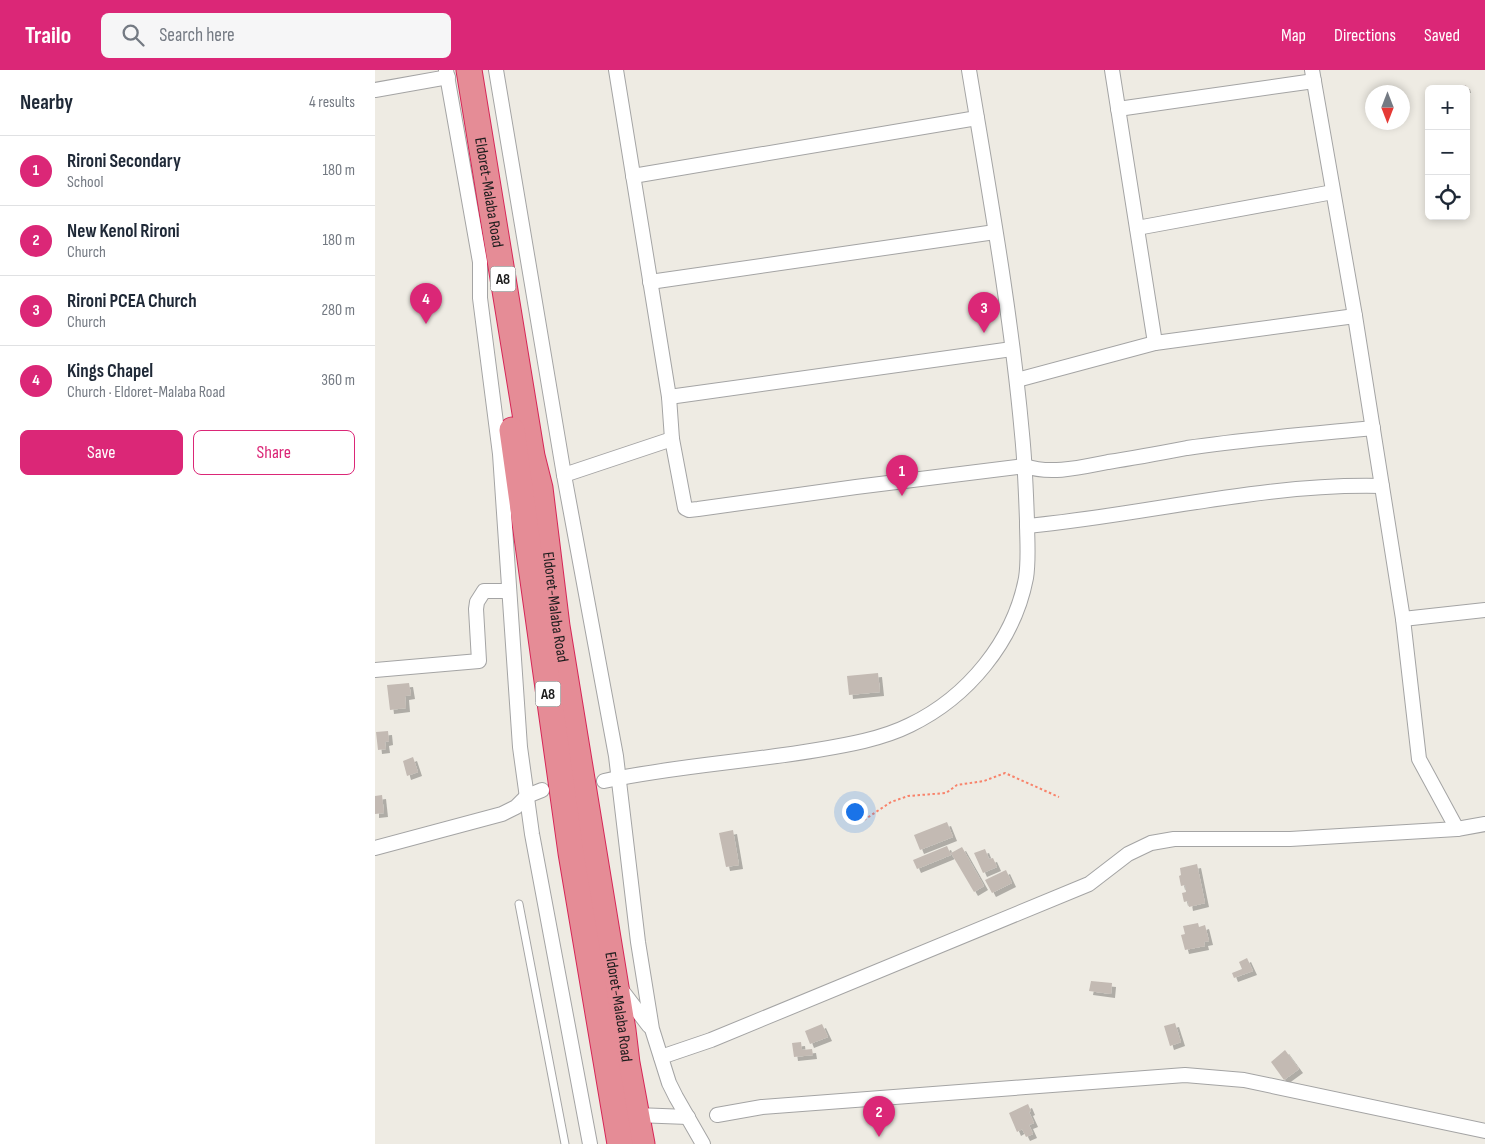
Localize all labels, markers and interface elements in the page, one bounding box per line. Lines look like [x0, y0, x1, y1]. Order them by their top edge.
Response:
search box [101, 13, 451, 58]
text: Trailo [25, 21, 71, 50]
icon: search [119, 21, 147, 49]
text: Search here [159, 24, 235, 47]
text: Map [1281, 25, 1306, 46]
text: Directions [1334, 25, 1396, 46]
text: Saved [1424, 25, 1460, 46]
north arrow [1365, 85, 1410, 130]
map controls [1425, 85, 1470, 220]
button: + [1425, 85, 1470, 130]
text: Nearby [20, 90, 73, 115]
text: 4 results [309, 93, 355, 112]
button: − [1425, 130, 1470, 175]
street label: Eldoret-Malaba Road [471, 136, 507, 249]
text: Rironi Secondary [67, 150, 181, 173]
text: 1 [33, 161, 39, 180]
text: 180 m [322, 161, 355, 180]
text: School [67, 173, 103, 192]
button: locate [1425, 175, 1470, 220]
text: New Kenol Rironi [67, 220, 180, 243]
text: 2 [32, 231, 40, 250]
text: 180 m [322, 231, 355, 250]
text: Church [67, 243, 106, 262]
road number: A8 [491, 266, 515, 292]
pin: 4 [410, 283, 442, 324]
text: Rironi PCEA Church [67, 290, 197, 313]
pin: 3 [968, 292, 1000, 333]
text: 3 [32, 301, 40, 320]
text: 280 m [321, 301, 355, 320]
text: Church [67, 313, 106, 332]
text: Kings Chapel [67, 360, 153, 383]
text: 4 [32, 371, 40, 390]
text: 360 m [321, 371, 355, 390]
text: Church · Eldoret-Malaba Road [67, 383, 225, 402]
button: Save [20, 430, 183, 475]
button: Share [193, 430, 355, 475]
pin: 1 [886, 455, 918, 496]
street label: Eldoret-Malaba Road [538, 551, 572, 664]
road number: A8 [535, 682, 561, 706]
your location [842, 799, 868, 825]
street label: Eldoret-Malaba Road [601, 950, 636, 1063]
pin: 2 [863, 1096, 895, 1137]

